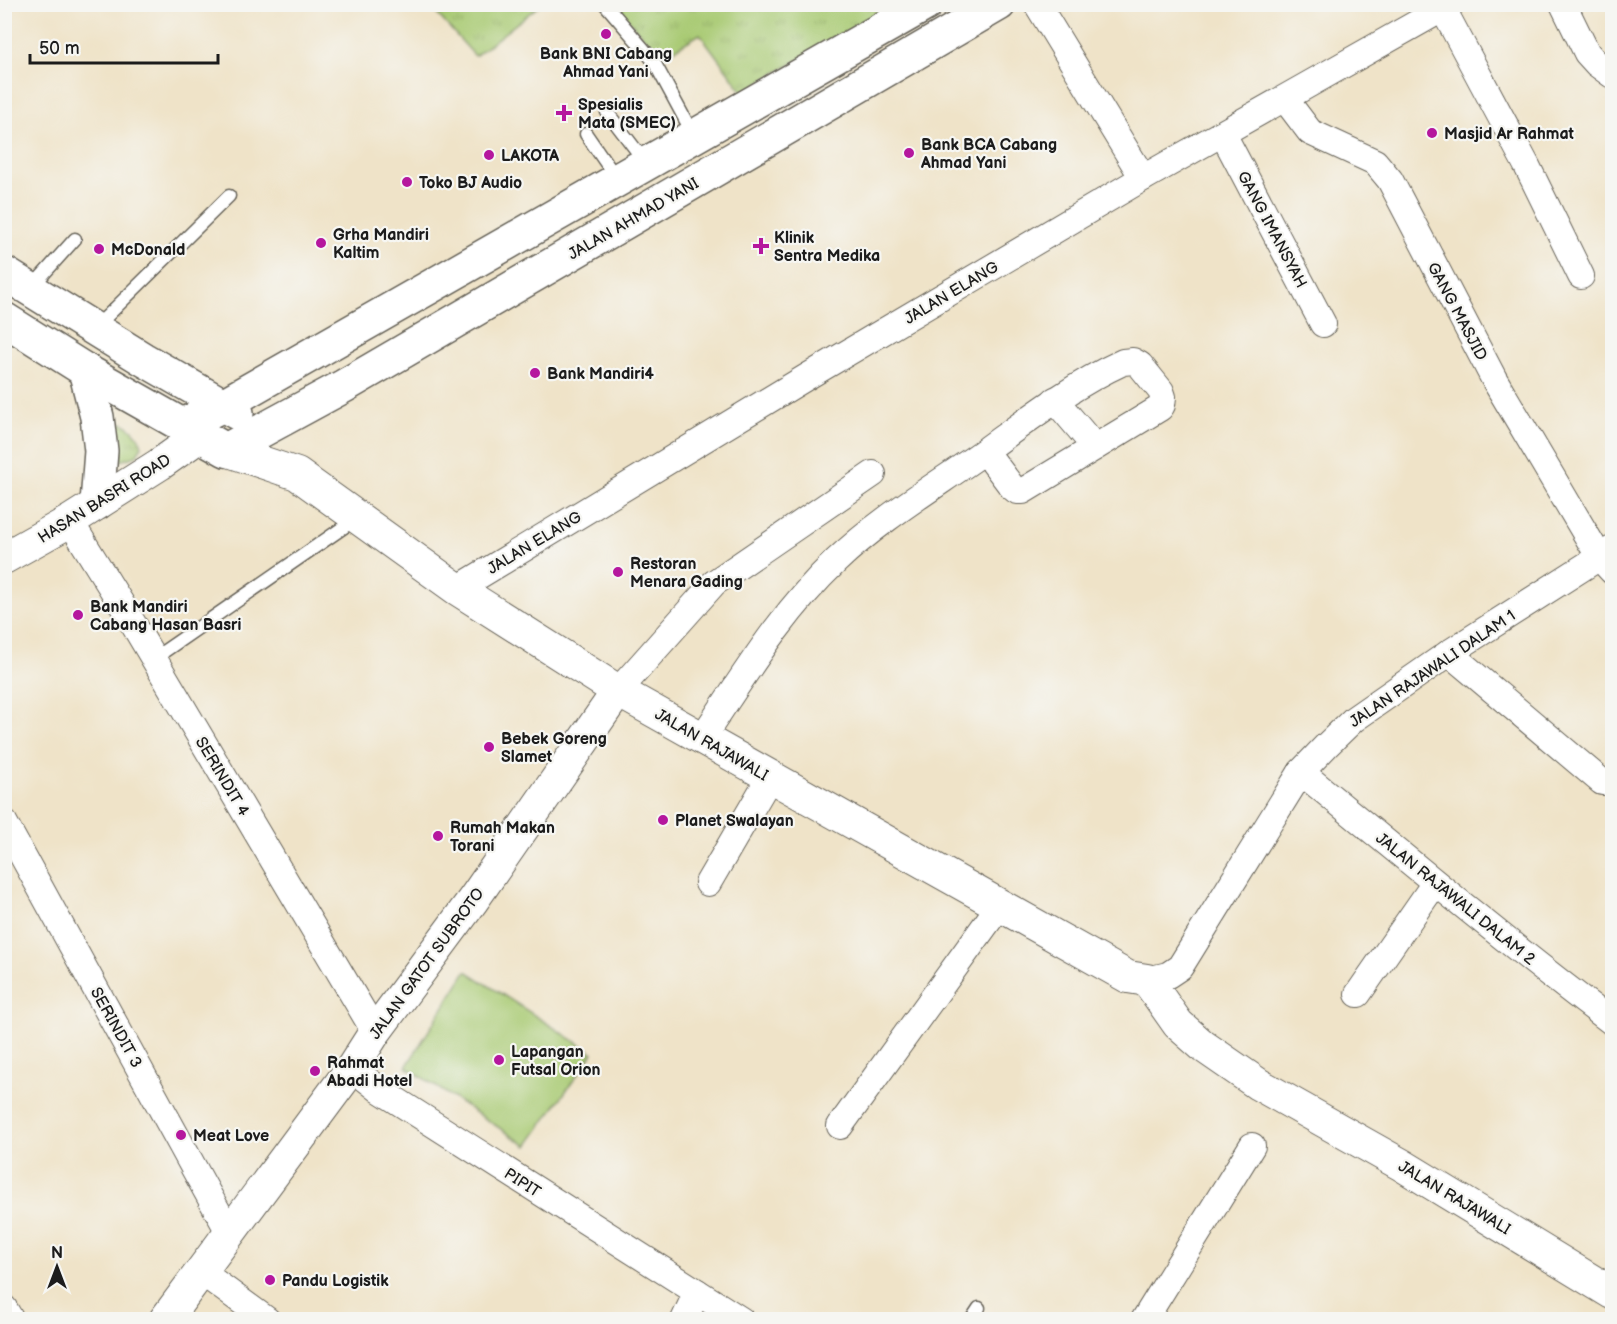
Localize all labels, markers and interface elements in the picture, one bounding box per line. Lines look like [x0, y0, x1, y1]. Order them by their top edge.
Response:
scale bar [30, 27, 218, 65]
marker: Bank BNI Cabang Ahmad Yani [599, 27, 613, 41]
text: 50 m [39, 38, 80, 59]
place label: Bank BNI Cabang Ahmad Yani [540, 45, 672, 82]
place label: Spesialis Mata (SMEC) [578, 96, 676, 133]
marker: Spesialis Mata (SMEC) [555, 104, 573, 122]
place label: Masjid Ar Rahmat [1444, 125, 1575, 144]
marker: Masjid Ar Rahmat [1425, 126, 1439, 140]
place label: Bank BCA Cabang Ahmad Yani [920, 136, 1057, 173]
marker: Bank BCA Cabang Ahmad Yani [902, 146, 916, 160]
place label: LAKOTA [501, 147, 559, 166]
marker: LAKOTA [482, 148, 496, 162]
street label: GANG IMANSYAH [1233, 168, 1310, 291]
place label: Toko BJ Audio [419, 174, 522, 193]
street label: JALAN AHMAD YANI [565, 174, 702, 264]
marker: Toko BJ Audio [400, 175, 414, 189]
place label: Grha Mandiri Kaltim [333, 226, 429, 263]
place label: Klinik Sentra Medika [774, 229, 880, 266]
marker: Grha Mandiri Kaltim [314, 236, 328, 250]
marker: Klinik Sentra Medika [752, 237, 770, 255]
place label: McDonald [111, 241, 185, 260]
marker: McDonald [92, 242, 106, 256]
street label: JALAN ELANG [901, 258, 1002, 329]
street label: GANG MASJID [1423, 259, 1491, 364]
place label: Bank Mandiri4 [547, 365, 655, 384]
marker: Bank Mandiri4 [528, 366, 542, 380]
street label: HASAN BASRI ROAD [35, 451, 175, 548]
street label: JALAN ELANG [484, 508, 585, 579]
place label: Restoran Menara Gading [630, 555, 743, 592]
marker: Restoran Menara Gading [611, 565, 625, 579]
place label: Bank Mandiri Cabang Hasan Basri [90, 598, 242, 635]
street label: JALAN RAJAWALI DALAM 1 [1346, 607, 1519, 732]
marker: Bank Mandiri Cabang Hasan Basri [71, 608, 85, 622]
street label: JALAN RAJAWALI [651, 705, 771, 785]
place label: Bebek Goreng Slamet [501, 730, 607, 767]
street label: SERINDIT 4 [191, 734, 253, 820]
marker: Bebek Goreng Slamet [482, 740, 496, 754]
place label: Planet Swalayan [675, 812, 794, 831]
marker: Planet Swalayan [656, 813, 670, 827]
place label: Rumah Makan Torani [450, 819, 555, 856]
marker: Rumah Makan Torani [431, 829, 445, 843]
street label: JALAN RAJAWALI DALAM 2 [1372, 829, 1539, 970]
street label: JALAN GATOT SUBROTO [366, 885, 488, 1043]
street label: SERINDIT 3 [86, 984, 146, 1071]
place label: Lapangan Futsal Orion [511, 1043, 601, 1080]
marker: Lapangan Futsal Orion [492, 1053, 506, 1067]
place label: Rahmat Abadi Hotel [326, 1054, 412, 1091]
marker: Rahmat Abadi Hotel [308, 1064, 322, 1078]
place label: Meat Love [193, 1127, 269, 1146]
marker: Meat Love [174, 1128, 188, 1142]
street label: JALAN RAJAWALI [1395, 1157, 1514, 1239]
street label: PIPIT [500, 1164, 544, 1202]
north arrow [27, 1237, 87, 1297]
text: N [51, 1244, 63, 1263]
place label: Pandu Logistik [282, 1272, 389, 1291]
marker: Pandu Logistik [263, 1273, 277, 1287]

